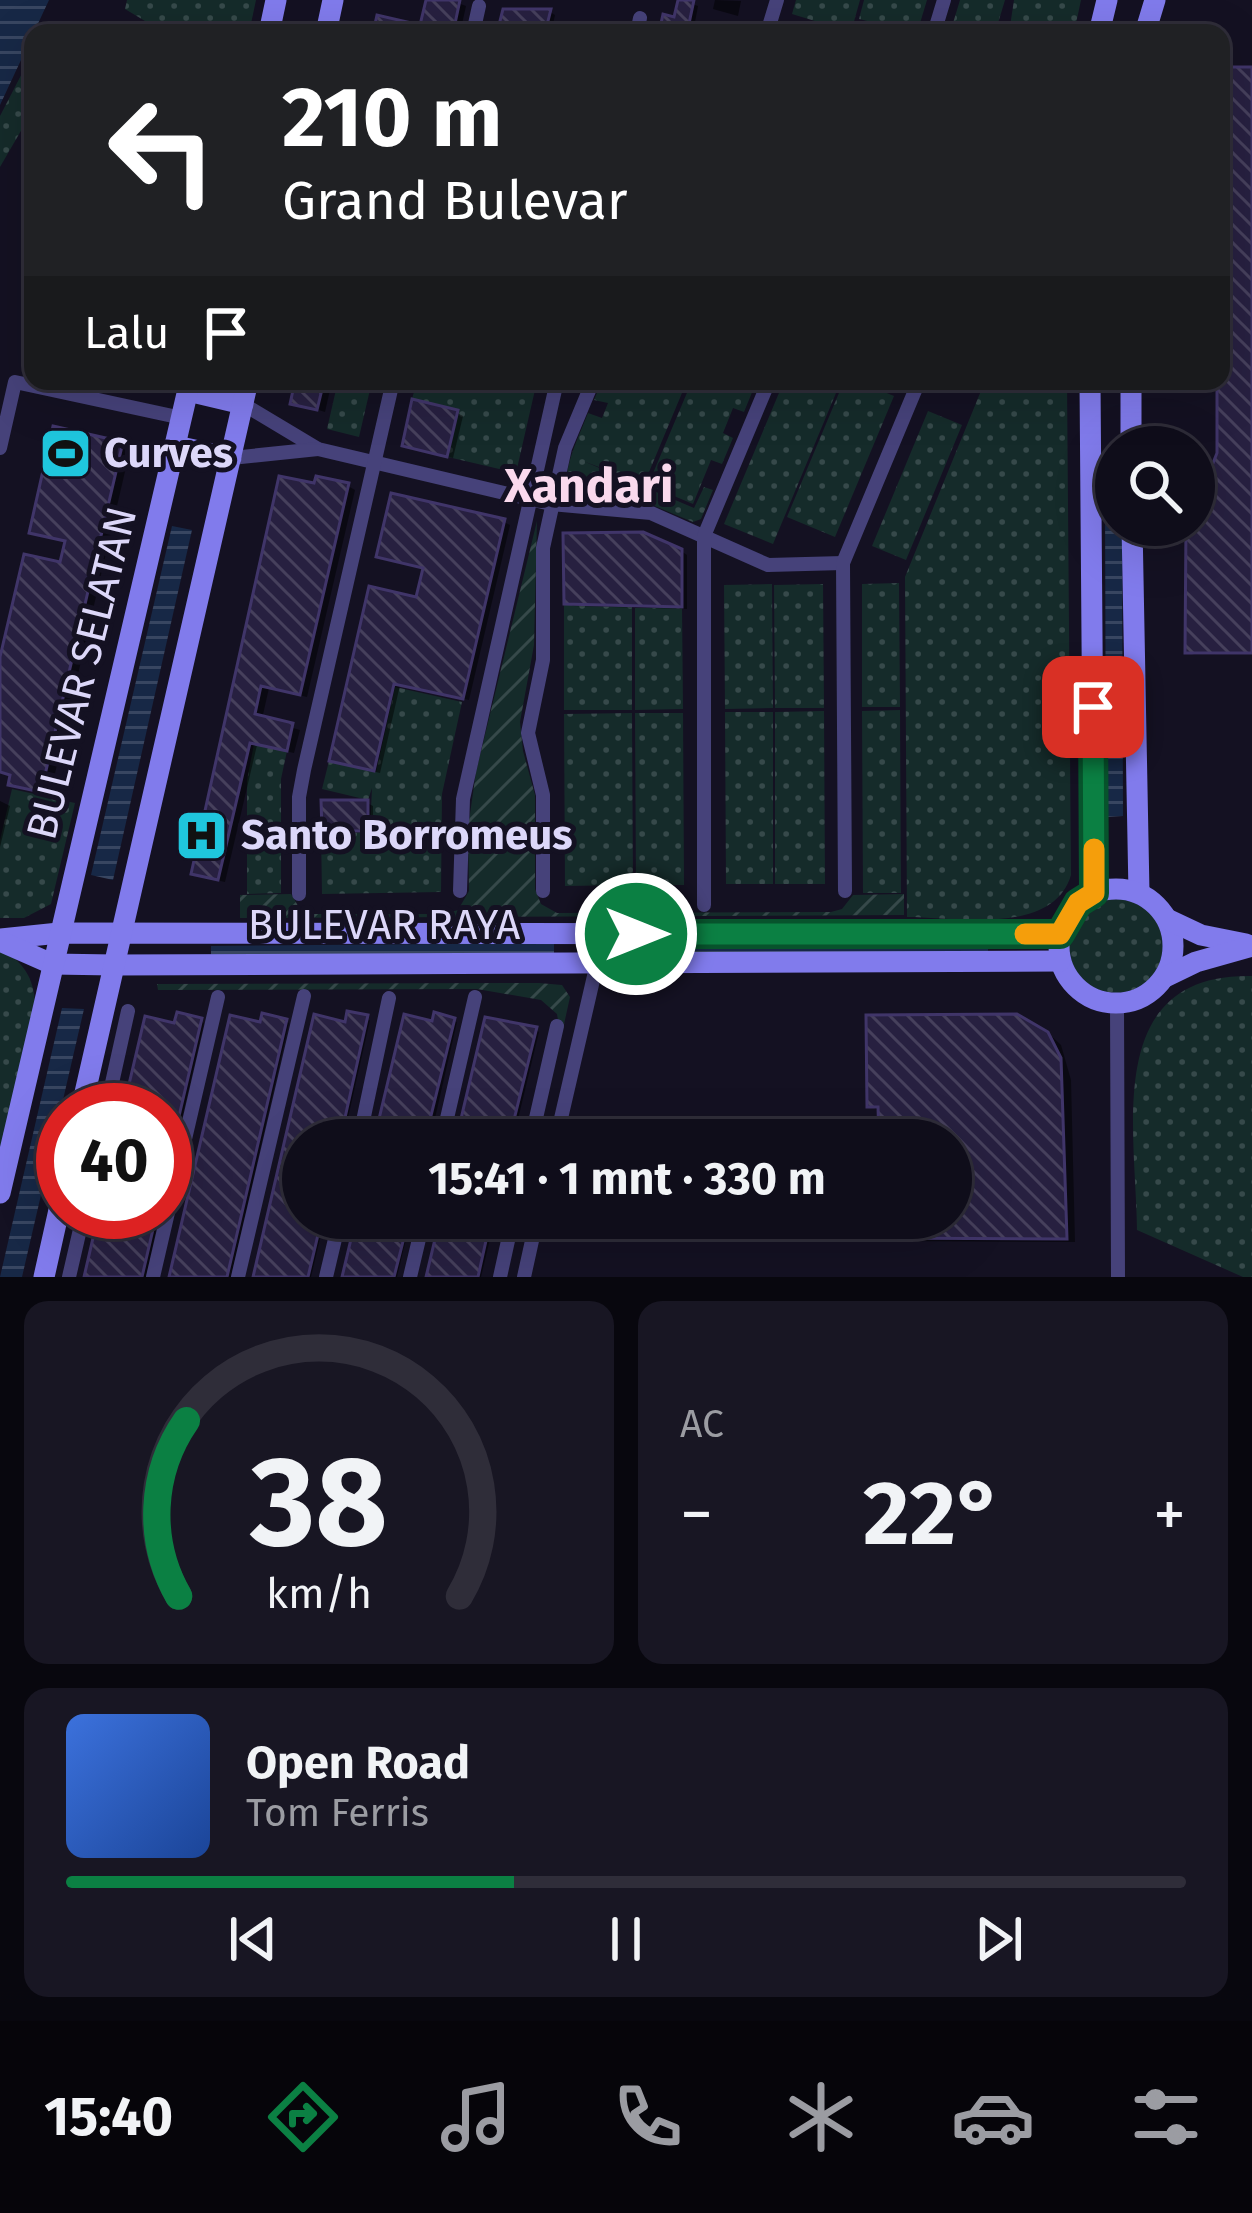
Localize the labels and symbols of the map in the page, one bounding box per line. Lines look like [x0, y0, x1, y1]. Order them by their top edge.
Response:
sports icon: Curves [37, 425, 93, 481]
place label: Curves [104, 428, 233, 478]
district label: Xandari [503, 457, 674, 515]
street label: BULEVAR SELATAN [17, 502, 147, 844]
pin [1042, 656, 1144, 758]
hospital icon: Santo Borromeus [174, 807, 230, 863]
place label: Santo Borromeus [241, 810, 573, 860]
position arrow [573, 871, 699, 997]
street label: BULEVAR RAYA [248, 900, 520, 950]
speed limit sign: 40 [36, 1083, 192, 1239]

